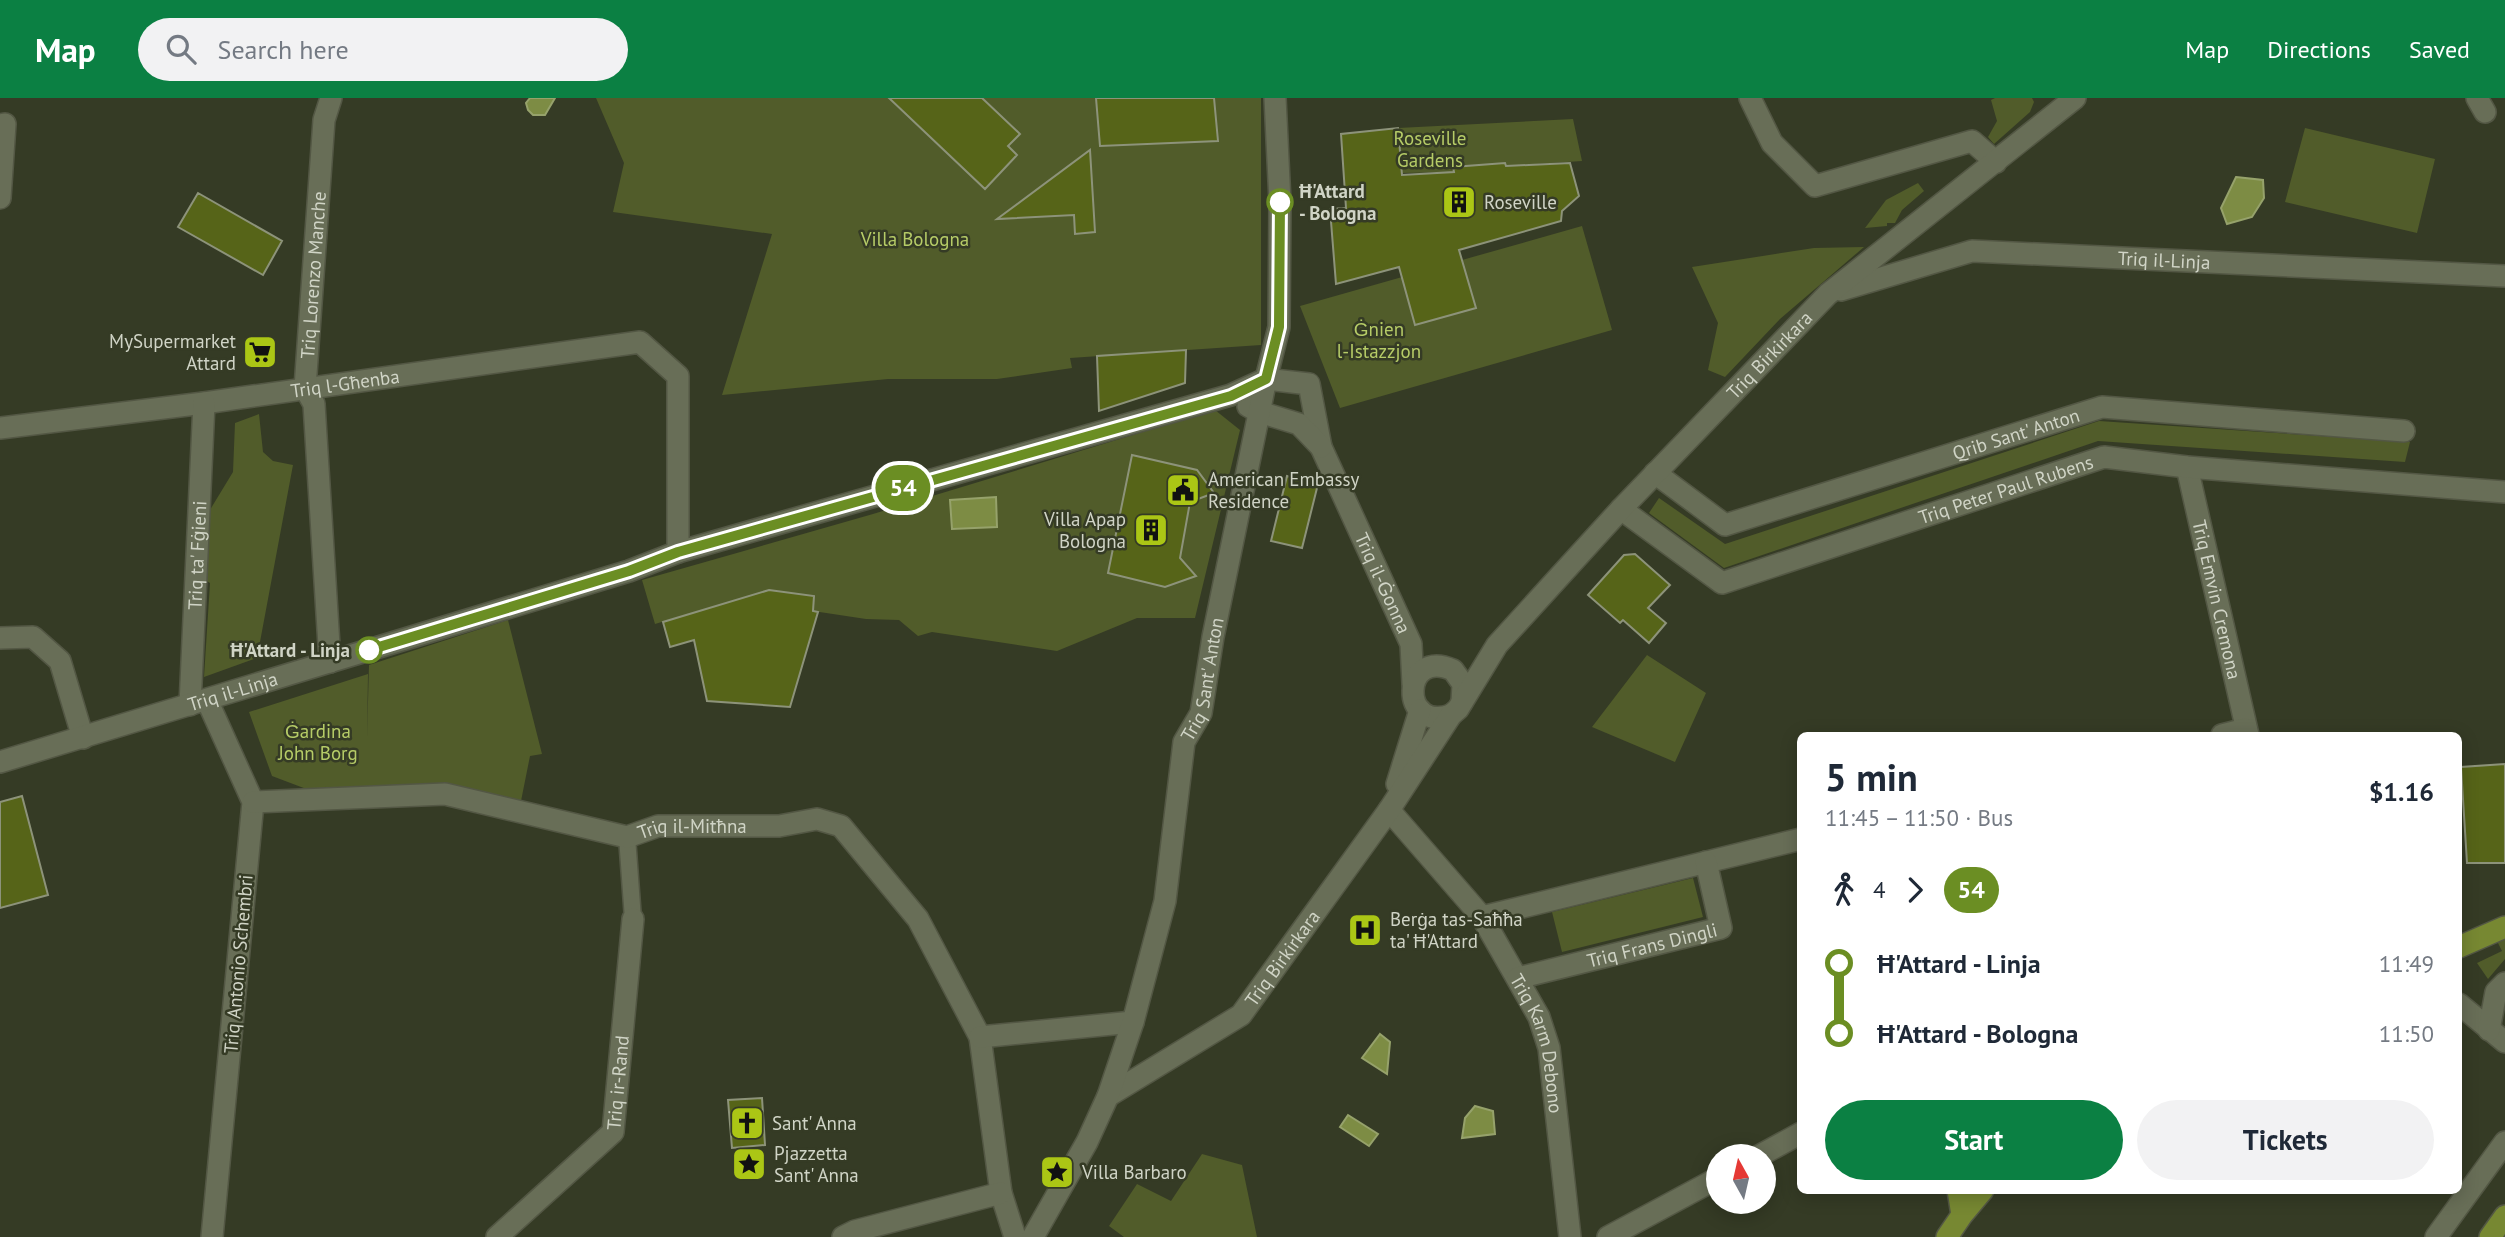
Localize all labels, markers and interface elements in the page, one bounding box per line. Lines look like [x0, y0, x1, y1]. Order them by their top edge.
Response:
search box [138, 18, 628, 81]
text: Map [35, 28, 96, 71]
icon: search [162, 30, 200, 68]
text: Search here [218, 33, 349, 66]
text: Map [2185, 34, 2229, 65]
text: Directions [2267, 34, 2371, 65]
text: Saved [2409, 34, 2470, 65]
park label: Roseville Gardens [1394, 126, 1466, 172]
place label: Ħ'Attard - Bologna [1299, 179, 1376, 225]
building icon: Roseville [1440, 183, 1478, 221]
marker: Ħ'Attard - Bologna [1267, 189, 1293, 215]
place label: Roseville [1484, 190, 1557, 214]
street label: Triq Lorenzo Manche [295, 191, 331, 360]
park label: Villa Bologna [860, 227, 969, 251]
street label: Triq il-Linja [2117, 246, 2211, 274]
street label: Triq Birkirkara [1721, 306, 1817, 404]
park label: Ġnien l-Istazzjon [1337, 317, 1421, 363]
place label: MySupermarket Attard [109, 329, 237, 375]
supermarket icon: MySupermarket Attard [241, 333, 279, 371]
street label: Triq l-Għenba [289, 364, 401, 403]
street label: Qrib Sant' Anton [1949, 403, 2082, 465]
street label: Triq Peter Paul Rubens [1915, 449, 2096, 529]
line badge: 54 [872, 465, 934, 511]
place label: American Embassy Residence [1208, 467, 1360, 513]
public building icon: American Embassy Residence [1164, 471, 1202, 509]
text: 54 [889, 472, 917, 503]
street label: Triq ta' Fġieni [182, 500, 211, 610]
place label: Villa Apap Bologna [1043, 507, 1126, 553]
building icon: Villa Apap Bologna [1132, 511, 1170, 549]
street label: Triq Emvin Cremona [2187, 518, 2247, 682]
street label: Triq il-Ġonna [1350, 529, 1417, 637]
street label: Triq Sant' Anton [1175, 615, 1229, 745]
marker: Ħ'Attard - Linja [356, 637, 382, 663]
place label: Ħ'Attard - Linja [230, 638, 350, 662]
street label: Triq il-Linja [185, 666, 280, 716]
park label: Ġardina John Borg [277, 719, 358, 765]
text: 5 min [1825, 752, 1918, 801]
text: $1.16 [2369, 775, 2434, 808]
text: 11:45 – 11:50 · Bus [1825, 803, 2013, 832]
street label: Triq il-Mitħna [634, 814, 747, 844]
icon: walk [1825, 871, 1863, 909]
icon: forward [1896, 871, 1934, 909]
street label: Triq Antonio Schembri [218, 874, 258, 1054]
text: 54 [1958, 874, 1985, 905]
text: 4 [1873, 875, 1886, 904]
street label: Triq Birkirkara [1239, 905, 1325, 1011]
place label: Berġa tas-Saħħa ta' Ħ'Attard [1390, 907, 1523, 953]
hospital icon: Berġa tas-Saħħa ta' Ħ'Attard [1346, 911, 1384, 949]
street label: Triq Frans Dingli [1584, 917, 1720, 973]
text: Ħ'Attard - Linja [1877, 947, 2041, 980]
text: 11:49 [2379, 949, 2434, 978]
street label: Triq Karm Debono [1505, 969, 1568, 1114]
text: Ħ'Attard - Bologna [1877, 1017, 2078, 1050]
text: 11:50 [2379, 1019, 2434, 1048]
street label: Triq ir-Rand [601, 1034, 634, 1131]
button: Start [1825, 1100, 2123, 1180]
button: Tickets [2137, 1100, 2434, 1180]
church icon: Sant' Anna [728, 1104, 766, 1142]
place label: Sant' Anna [772, 1111, 857, 1135]
place label: Pjazzetta Sant' Anna [774, 1141, 859, 1187]
north arrow [1706, 1144, 1776, 1214]
map controls [1706, 1144, 1776, 1214]
place icon: Pjazzetta Sant' Anna [730, 1145, 768, 1183]
place icon: Villa Barbaro [1038, 1153, 1076, 1191]
place label: Villa Barbaro [1081, 1160, 1187, 1184]

